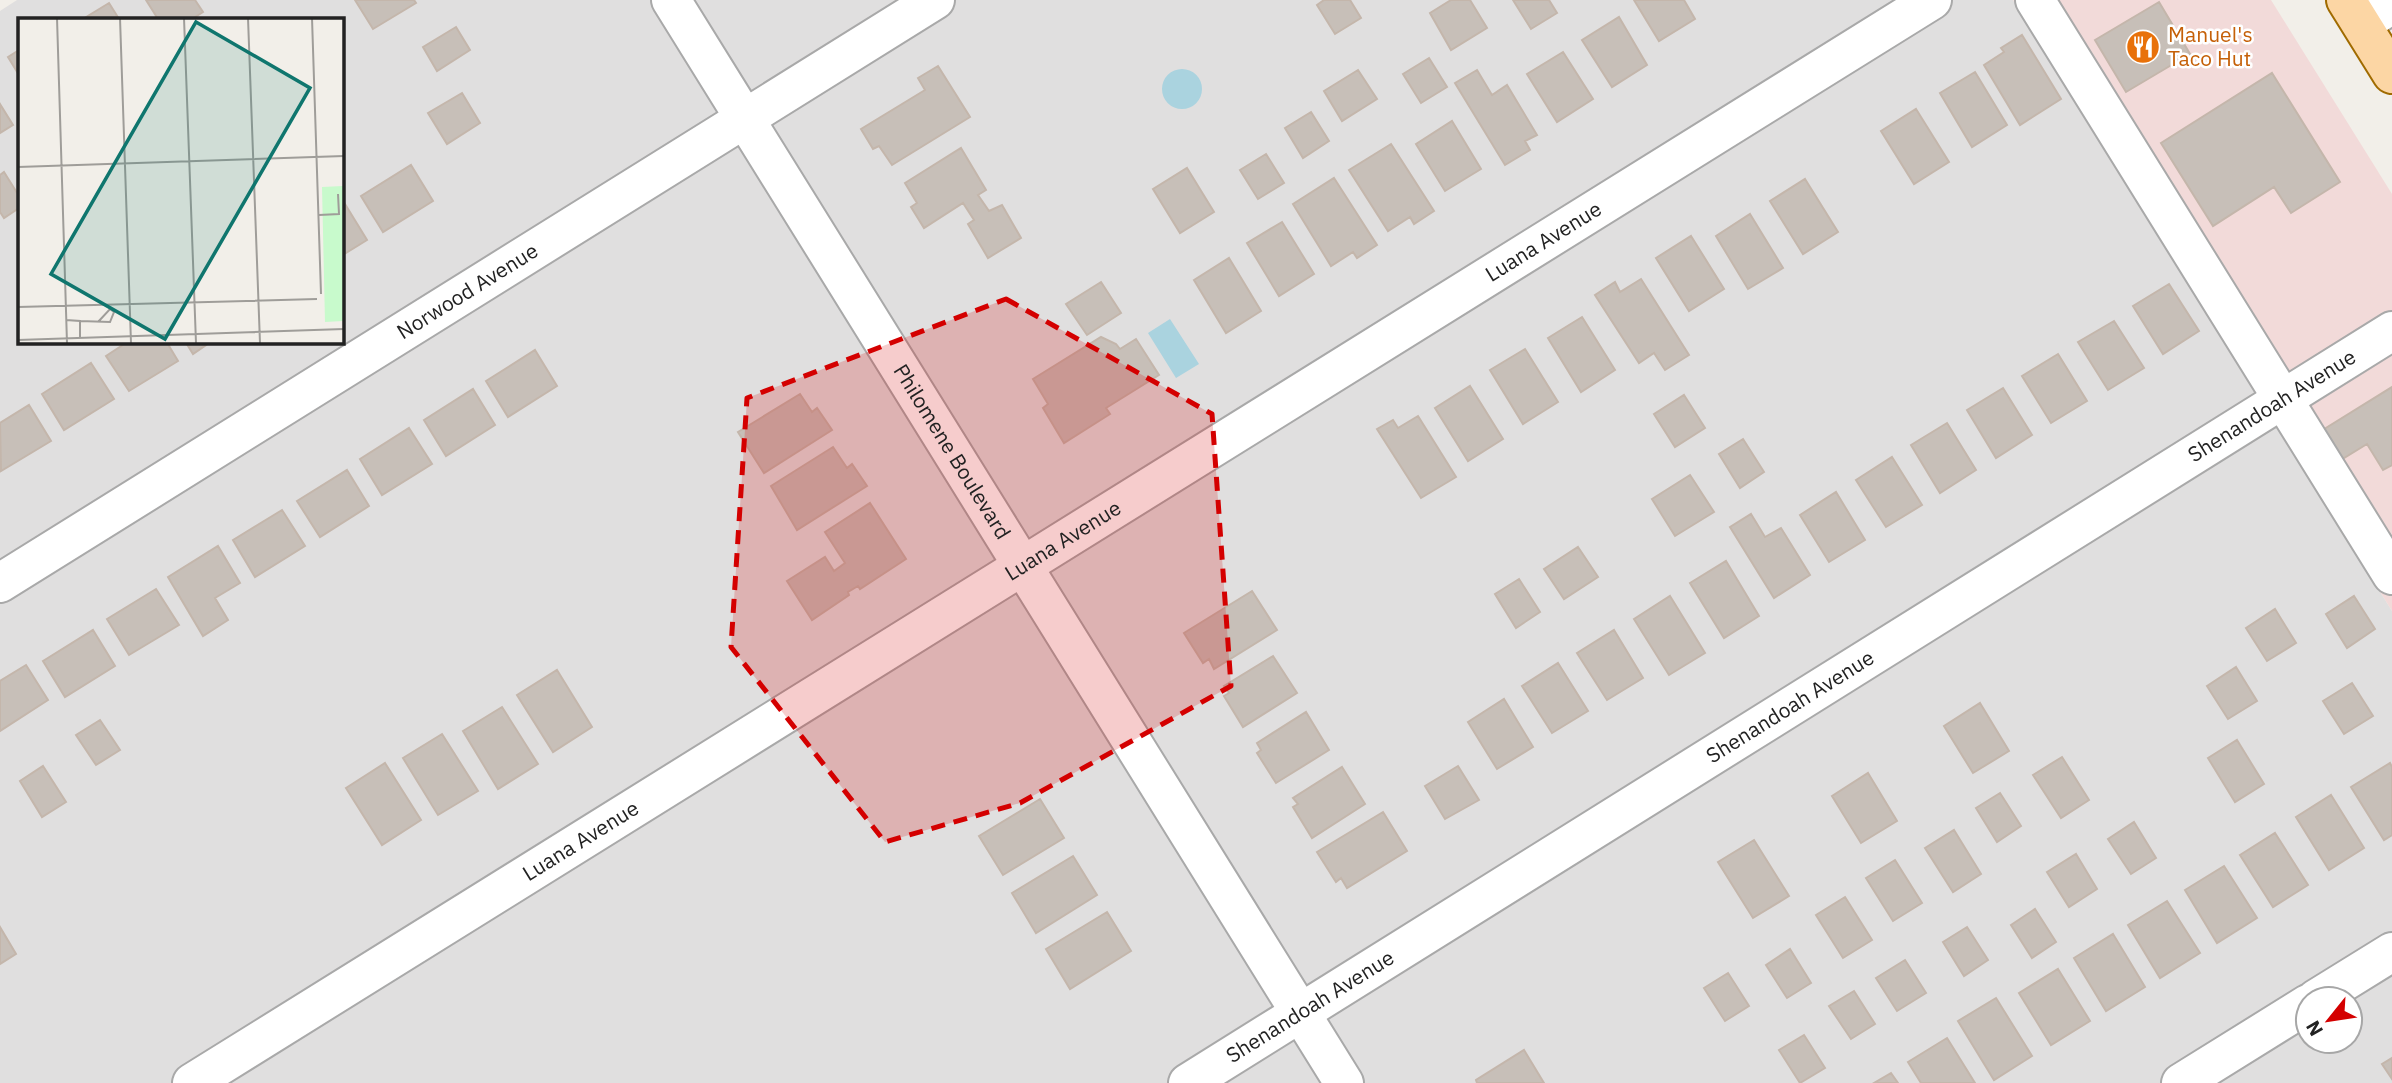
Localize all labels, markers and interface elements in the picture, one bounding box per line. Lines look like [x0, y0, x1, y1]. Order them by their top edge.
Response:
inset map [18, 18, 343, 343]
place label: Manuel's Taco Hut [2168, 20, 2253, 72]
restaurant icon: Manuel's Taco Hut [2124, 28, 2162, 66]
street label: Luana Avenue [1480, 194, 1606, 288]
street label: Norwood Avenue [391, 236, 543, 345]
street label: Shenandoah Avenue [2182, 342, 2361, 468]
street label: Philomene Boulevard [888, 358, 1018, 544]
street label: Luana Avenue [999, 493, 1126, 587]
street label: Shenandoah Avenue [1700, 643, 1879, 769]
street label: Luana Avenue [517, 793, 644, 887]
street label: Shenandoah Avenue [1220, 943, 1399, 1069]
north arrow [2294, 985, 2364, 1055]
text: N [2300, 1017, 2328, 1040]

